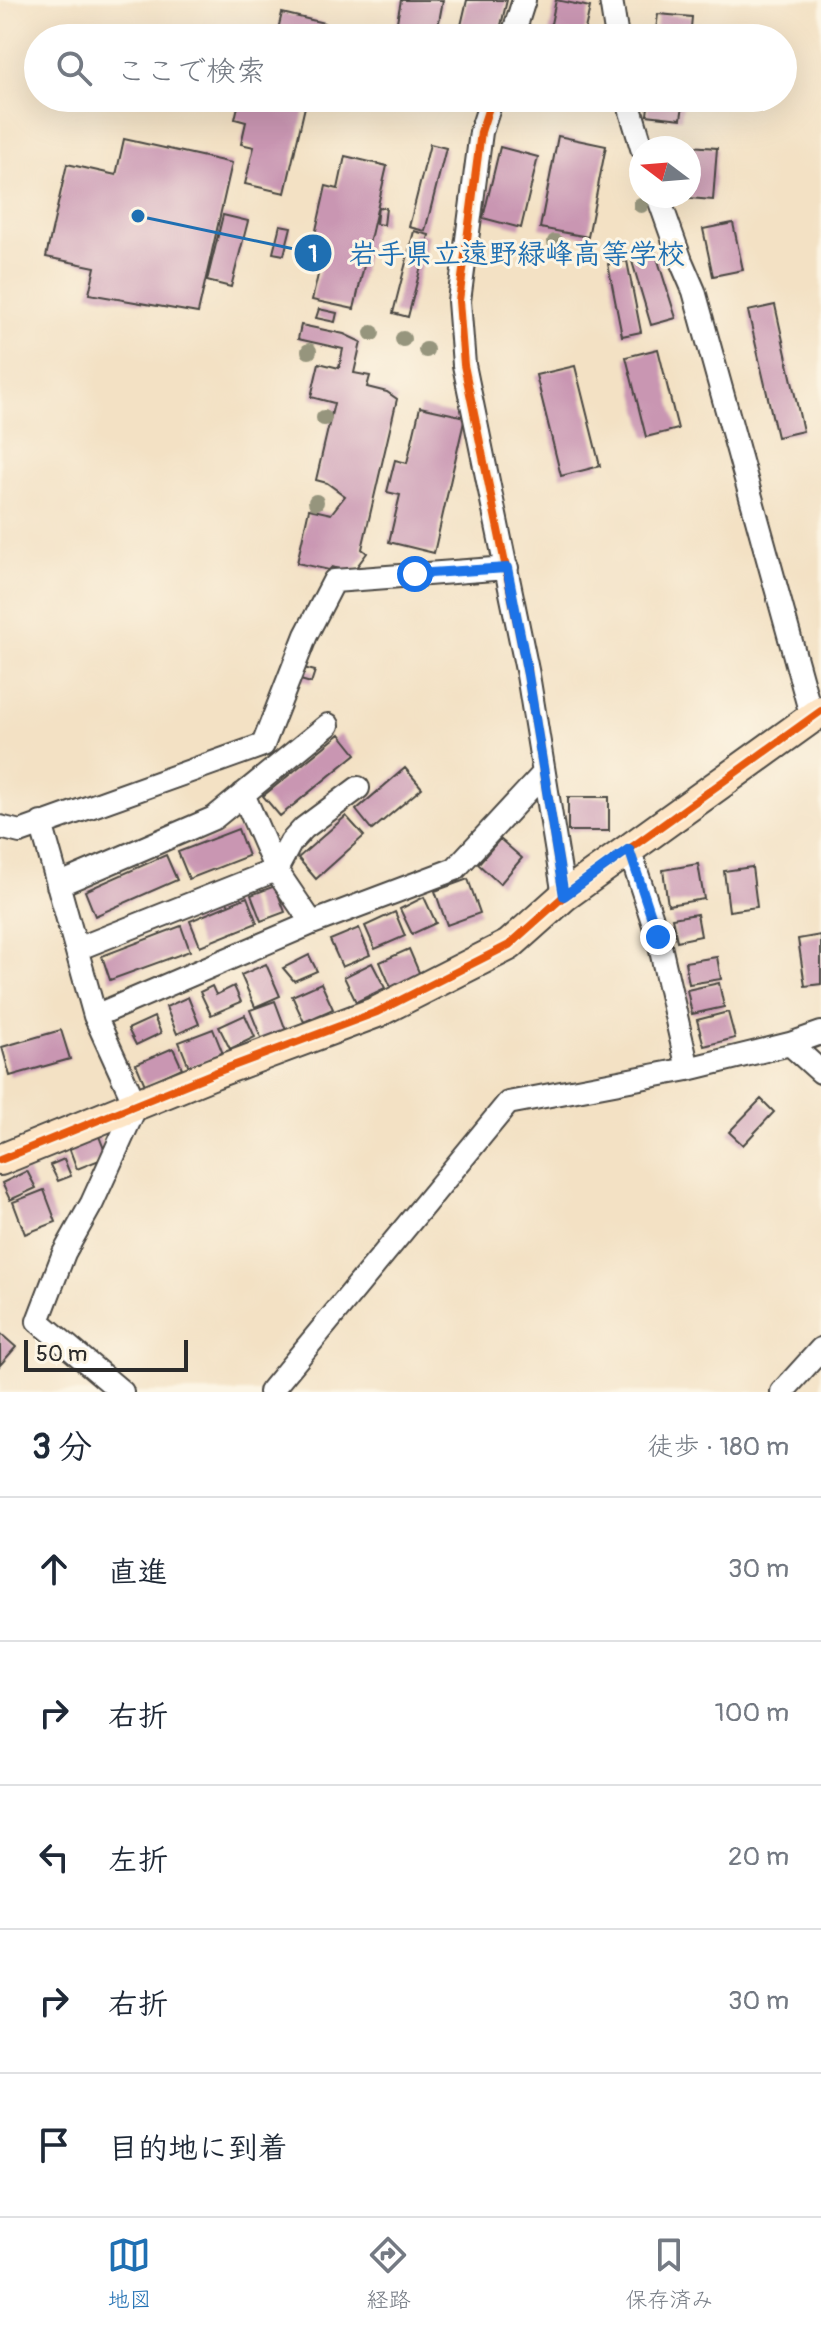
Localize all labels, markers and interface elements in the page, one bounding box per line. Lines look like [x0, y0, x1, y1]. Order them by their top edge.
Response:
search box [24, 24, 797, 112]
icon: search [52, 46, 96, 90]
text: ここで検索 [116, 53, 266, 90]
north arrow [629, 136, 701, 208]
callout: 岩手県立遠野緑峰高等学校 [293, 227, 701, 279]
text: 岩手県立遠野緑峰高等学校 [349, 237, 685, 272]
text: 1 [308, 240, 318, 269]
route start [397, 556, 433, 592]
route end [640, 919, 676, 955]
scale bar [24, 1336, 188, 1372]
text: 50 m [36, 1340, 87, 1368]
text: 3 分 [32, 1426, 92, 1469]
text: 徒歩 · 180 m [648, 1431, 789, 1463]
icon: ahead [32, 1547, 76, 1591]
text: 30 m [728, 1553, 789, 1585]
text: 直進 [108, 1554, 168, 1591]
icon: right [32, 1691, 76, 1735]
text: 100 m [715, 1697, 789, 1729]
text: 右折 [108, 1698, 168, 1735]
icon: left [32, 1835, 76, 1879]
text: 20 m [728, 1841, 789, 1873]
text: 左折 [108, 1842, 168, 1879]
icon: right [32, 1979, 76, 2023]
text: 30 m [728, 1985, 789, 2017]
text: 右折 [108, 1986, 168, 2023]
icon: arrive [32, 2123, 76, 2167]
text: 目的地に到着 [108, 2130, 288, 2167]
tab: 地図 [107, 2233, 152, 2314]
tab: 経路 [366, 2233, 411, 2314]
tab: 保存済み [625, 2233, 714, 2314]

